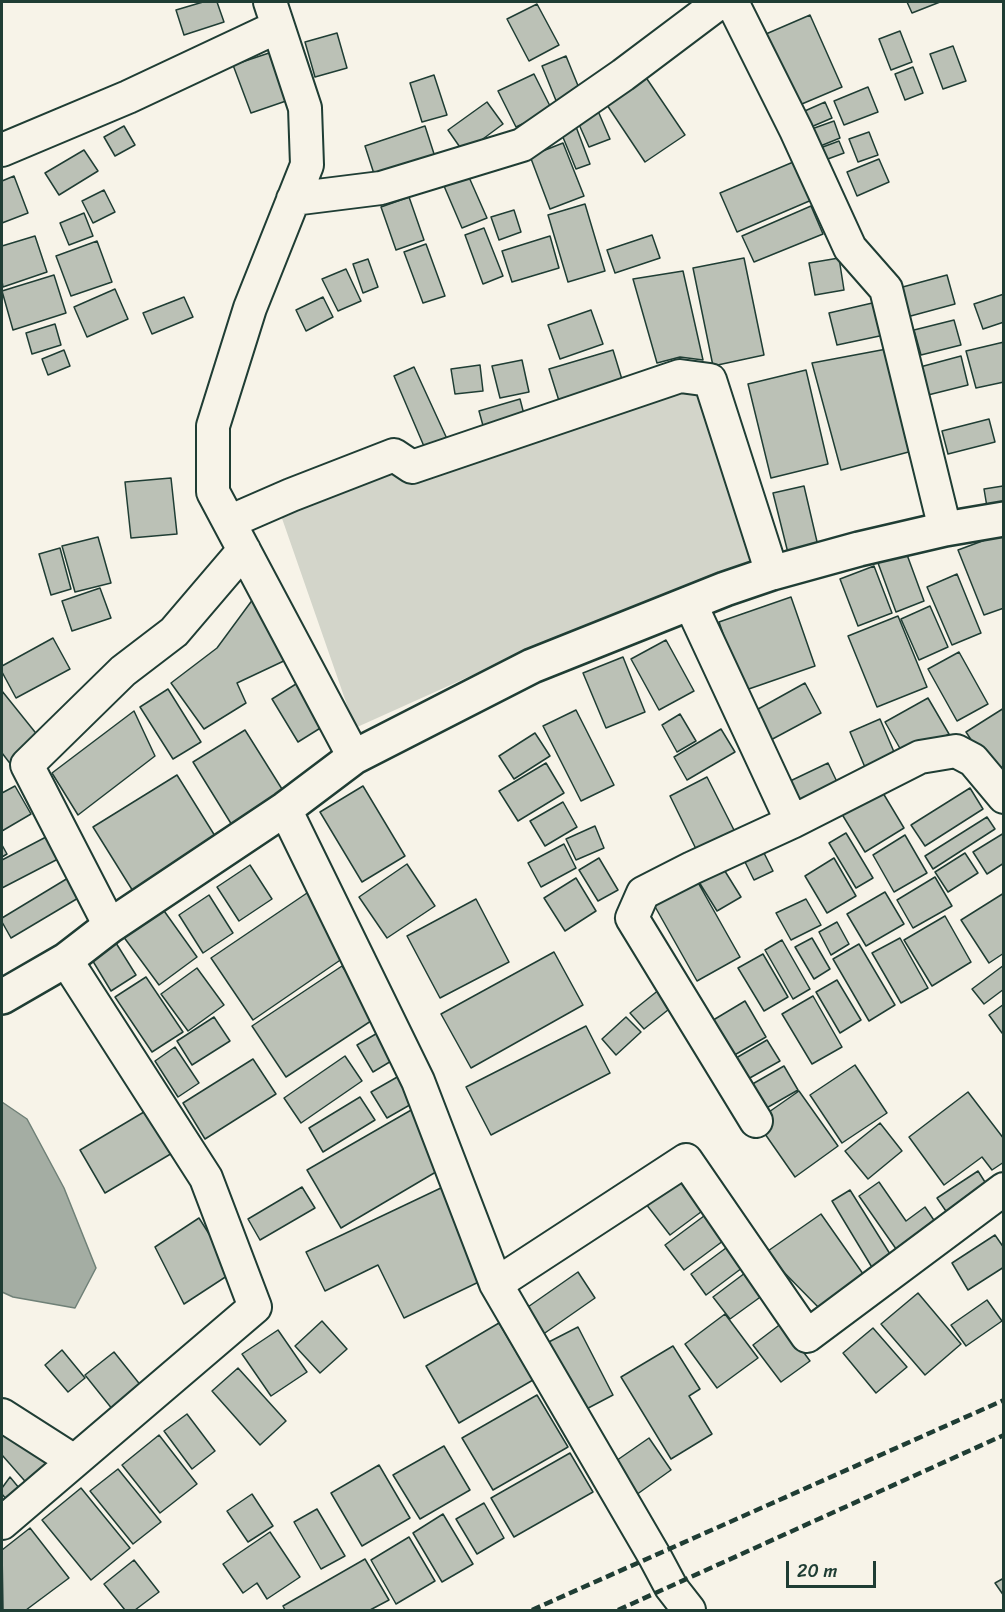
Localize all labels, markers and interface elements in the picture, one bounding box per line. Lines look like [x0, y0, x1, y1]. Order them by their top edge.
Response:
scale bar [789, 1549, 879, 1587]
text: 20 m [797, 1555, 837, 1587]

